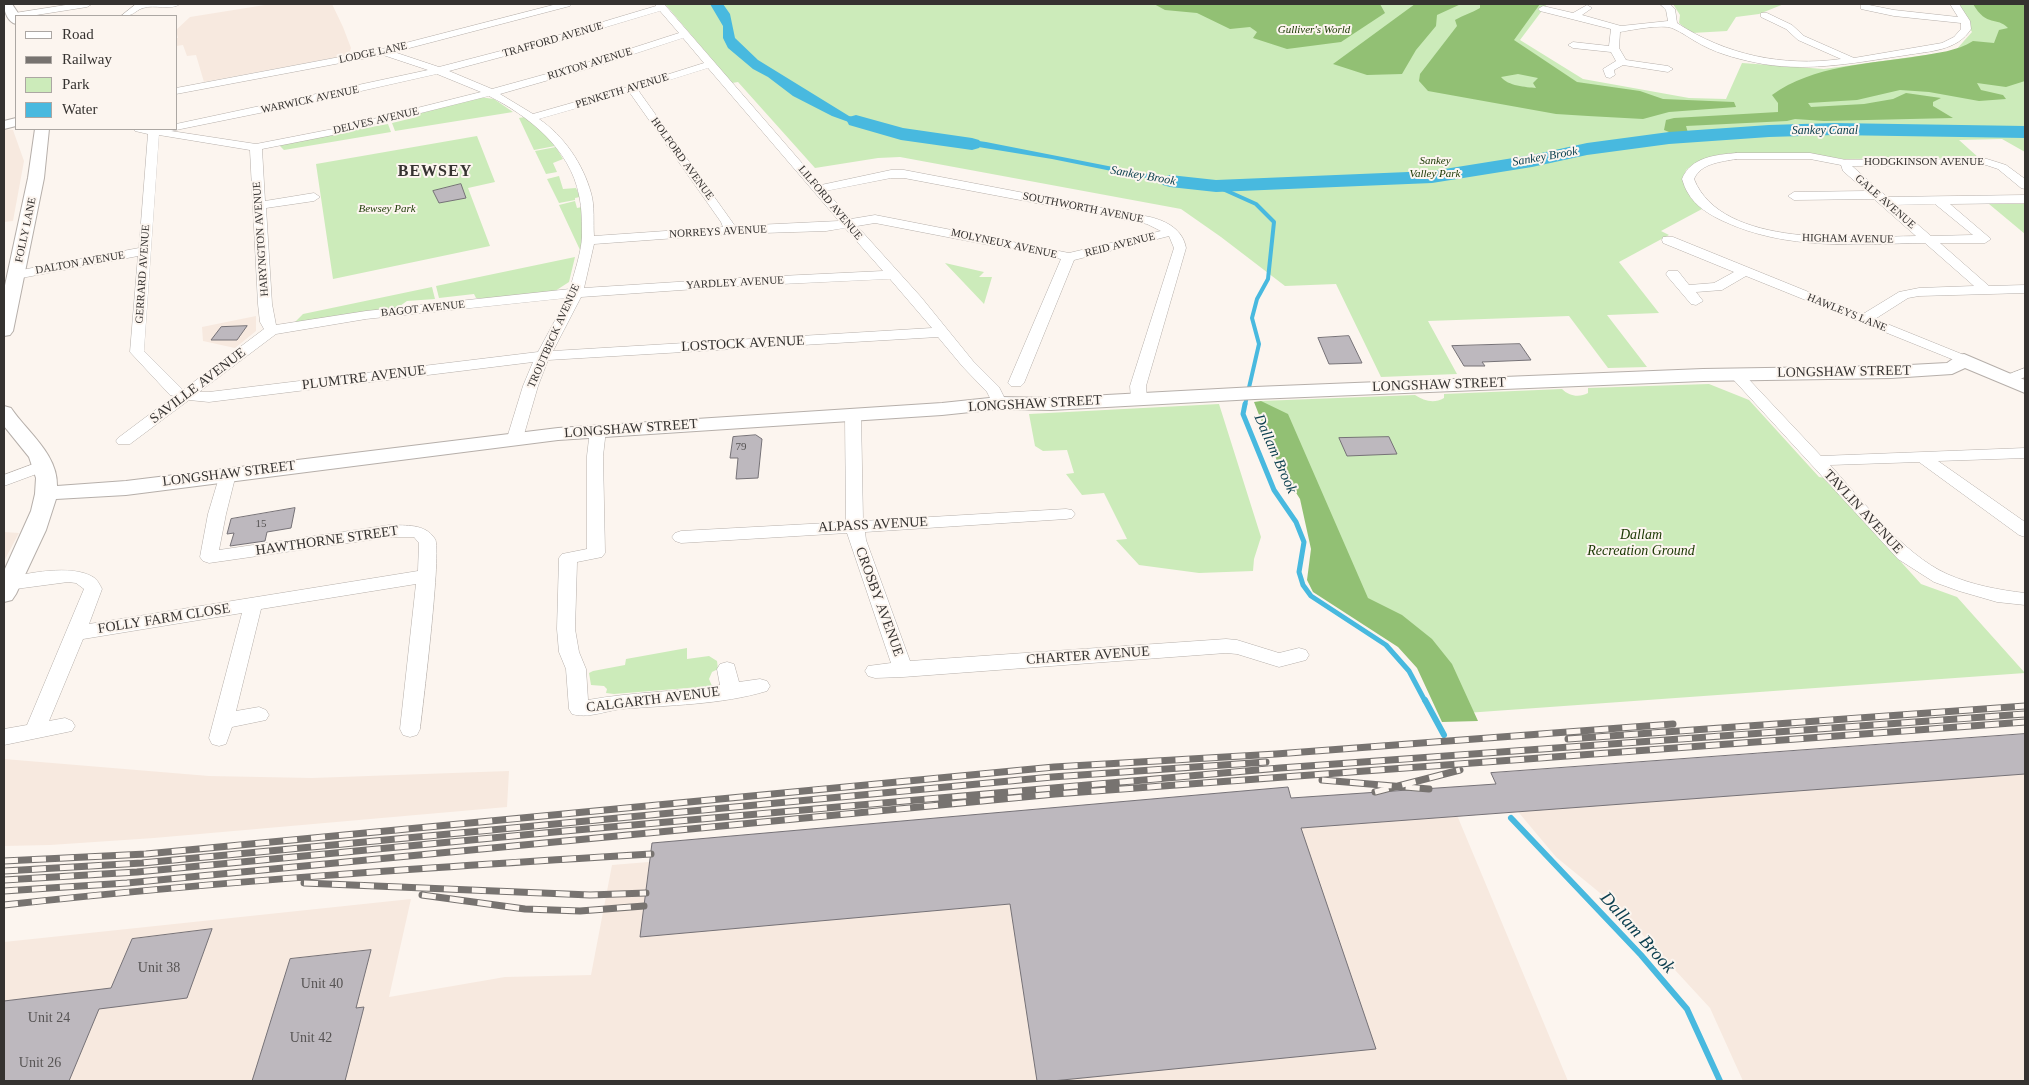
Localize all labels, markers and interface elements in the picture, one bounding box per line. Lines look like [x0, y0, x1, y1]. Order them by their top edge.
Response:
legend [15, 15, 178, 130]
street label: TRAFFORD AVENUE [501, 19, 605, 61]
park label: Gulliver's World [1278, 23, 1350, 37]
text: Road [62, 26, 94, 42]
street label: LODGE LANE [338, 39, 408, 67]
street label: RIXTON AVENUE [546, 45, 634, 83]
text: Railway [62, 51, 112, 67]
street label: PENKETH AVENUE [574, 71, 670, 111]
text: Park [62, 76, 90, 92]
street label: WARWICK AVENUE [260, 83, 360, 117]
text: Water [62, 101, 97, 117]
street label: DELVES AVENUE [332, 105, 420, 137]
street label: HOLFORD AVENUE [648, 115, 716, 203]
water label: Sankey Canal [1792, 124, 1858, 138]
water label: Sankey Brook [1511, 144, 1579, 170]
park label: Sankey Valley Park [1409, 154, 1461, 180]
street label: HODGKINSON AVENUE [1864, 155, 1984, 169]
district label: BEWSEY [397, 162, 473, 182]
street label: LILFORD AVENUE [795, 163, 865, 243]
water label: Sankey Brook [1109, 163, 1177, 189]
street label: GALE AVENUE [1852, 172, 1918, 232]
street label: HARYNGTON AVENUE [250, 181, 272, 297]
street label: SOUTHWORTH AVENUE [1021, 190, 1145, 226]
street label: FOLLY LANE [13, 196, 39, 264]
park label: Bewsey Park [358, 202, 416, 216]
street label: NORREYS AVENUE [669, 223, 767, 241]
street label: GERRARD AVENUE [133, 224, 153, 324]
street label: MOLYNEUX AVENUE [950, 226, 1058, 262]
street label: REID AVENUE [1083, 230, 1157, 260]
street label: HIGHAM AVENUE [1802, 232, 1894, 246]
street label: DALTON AVENUE [34, 249, 126, 277]
street label: YARDLEY AVENUE [686, 274, 784, 292]
street label: TROUTBECK AVENUE [525, 282, 583, 390]
street label: HAWLEYS LANE [1805, 291, 1889, 335]
street label: BAGOT AVENUE [380, 298, 466, 320]
street label: LOSTOCK AVENUE [681, 332, 805, 356]
street label: SAVILLE AVENUE [147, 344, 249, 428]
street label: PLUMTRE AVENUE [301, 362, 427, 394]
street label: LONGSHAW STREET [1777, 362, 1911, 382]
street label: LONGSHAW STREET [1372, 374, 1506, 396]
street label: LONGSHAW STREET [968, 392, 1102, 416]
water label: Dallam Brook [1250, 412, 1300, 496]
street label: LONGSHAW STREET [564, 416, 698, 442]
house number: 79 [736, 440, 746, 454]
street label: LONGSHAW STREET [162, 458, 296, 490]
street label: TAVLIN AVENUE [1820, 467, 1906, 557]
street label: ALPASS AVENUE [818, 514, 928, 536]
house number: 15 [256, 517, 266, 531]
street label: HAWTHORNE STREET [255, 523, 399, 559]
park label: Dallam Recreation Ground [1587, 527, 1695, 560]
street label: CROSBY AVENUE [851, 545, 907, 659]
street label: FOLLY FARM CLOSE [97, 600, 231, 638]
street label: CHARTER AVENUE [1026, 643, 1150, 669]
street label: CALGARTH AVENUE [585, 683, 721, 717]
water label: Dallam Brook [1595, 888, 1679, 978]
house number: Unit 38 [138, 960, 180, 976]
house number: Unit 40 [301, 976, 343, 992]
house number: Unit 24 [28, 1010, 70, 1026]
house number: Unit 42 [290, 1030, 332, 1046]
house number: Unit 26 [19, 1055, 61, 1071]

